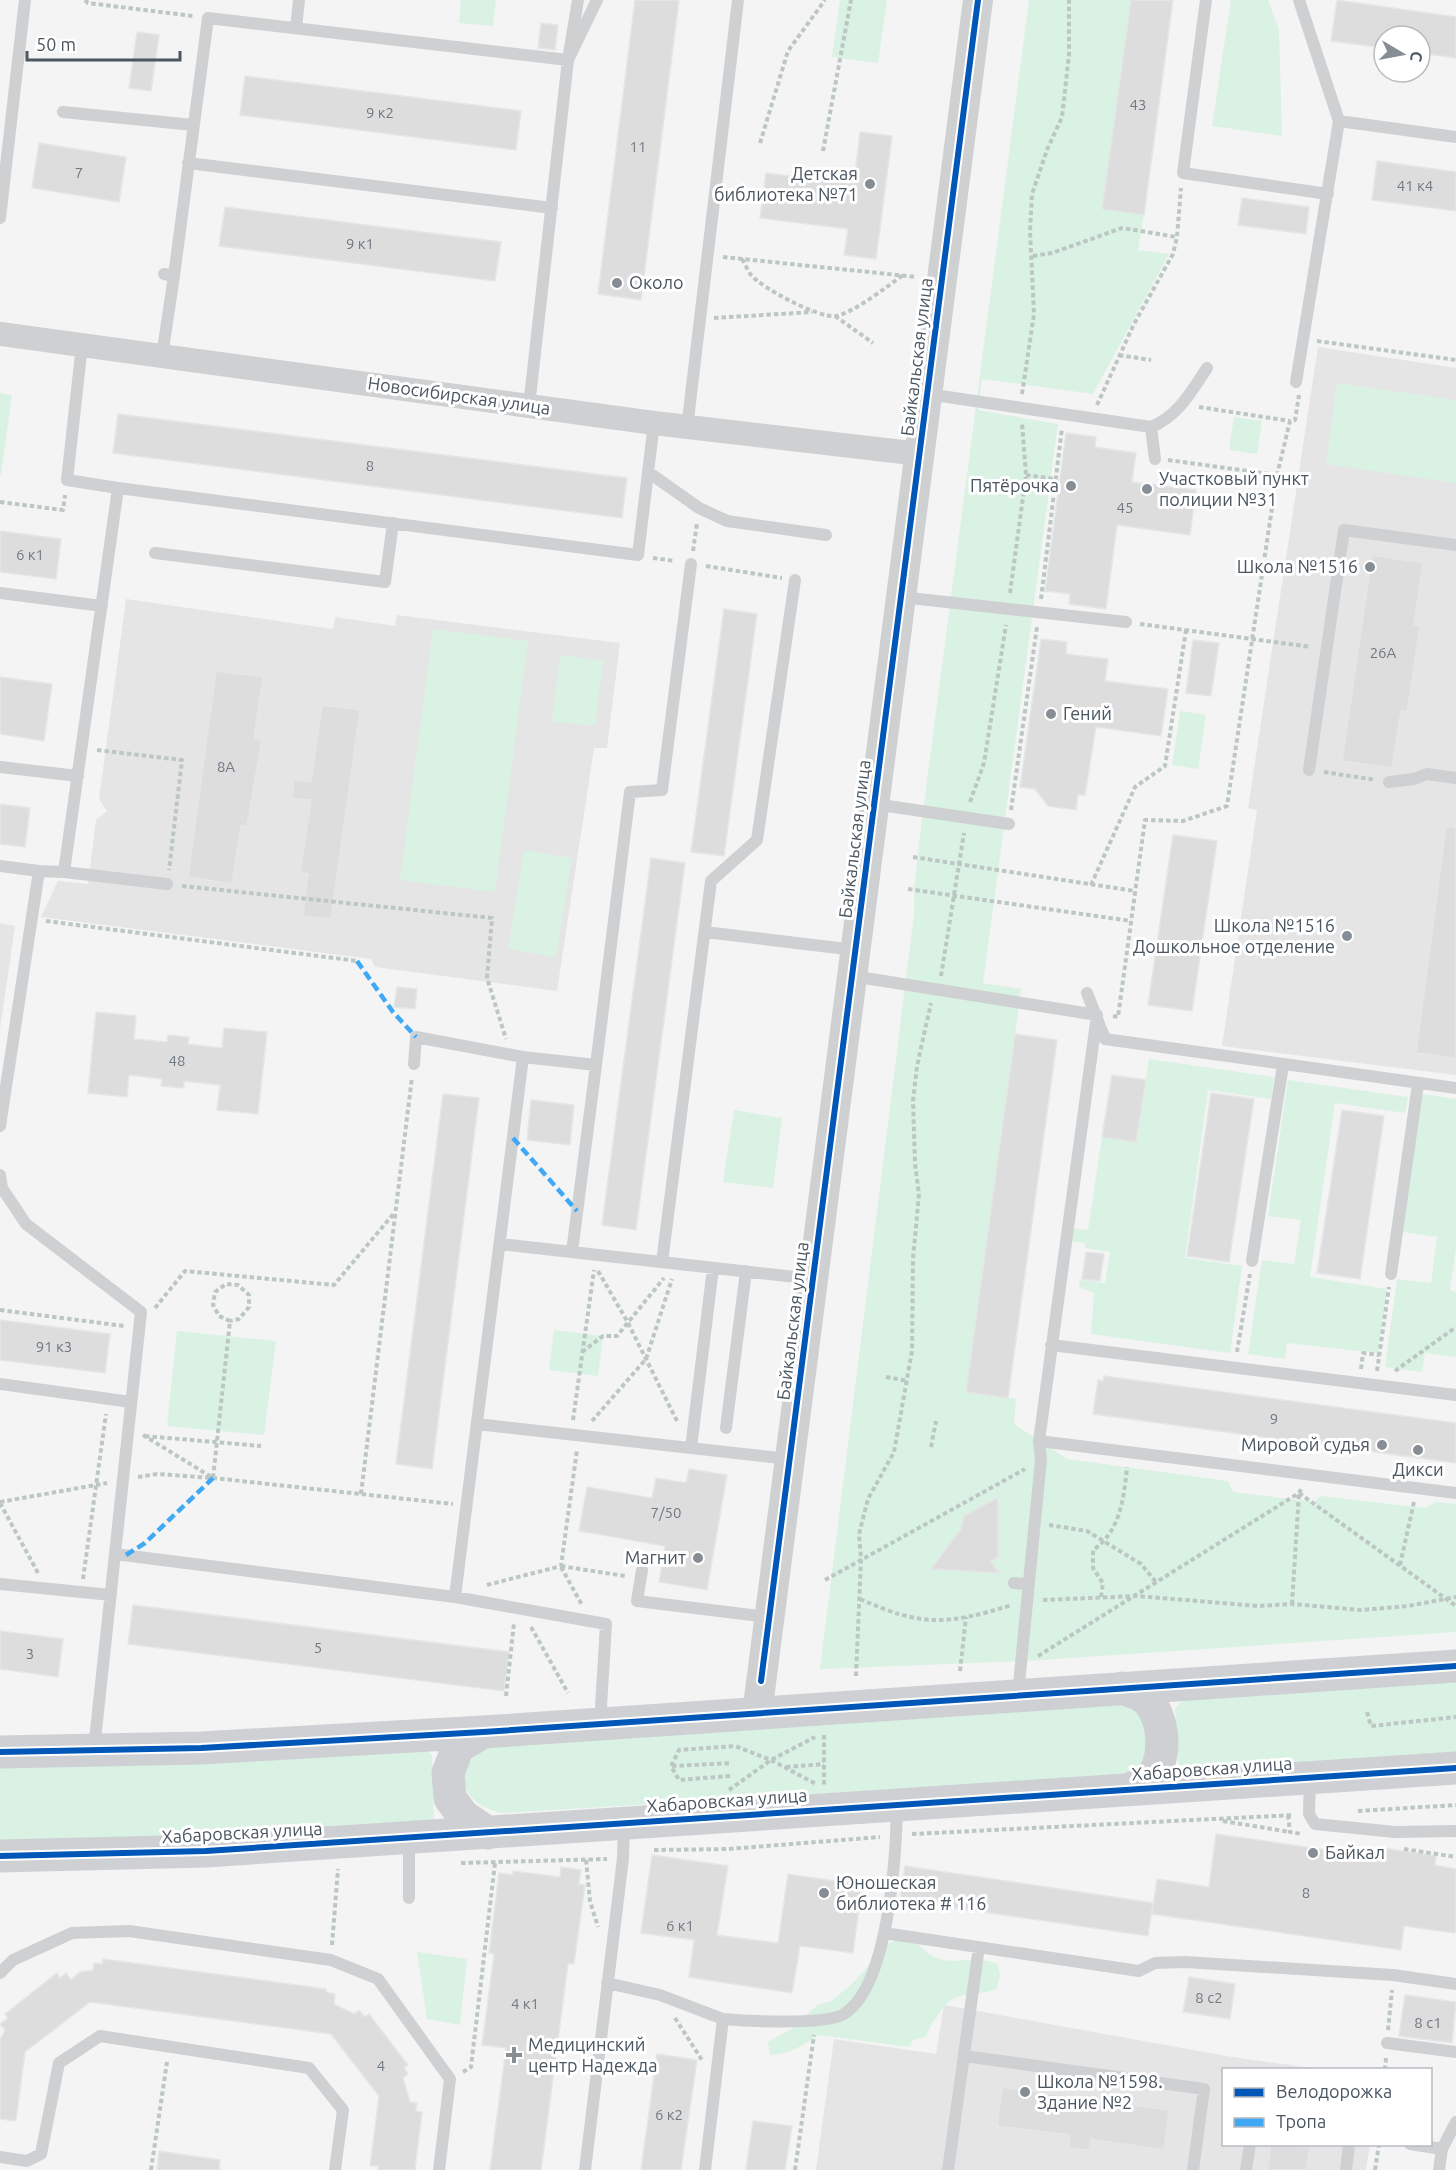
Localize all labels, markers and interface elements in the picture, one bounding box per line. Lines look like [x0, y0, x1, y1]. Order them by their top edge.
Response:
scale bar [27, 24, 180, 62]
north arrow [1372, 24, 1432, 84]
text: 50 m [36, 34, 76, 54]
text: С [1407, 50, 1427, 63]
house number: 43 [1130, 96, 1146, 113]
house number: 9 к2 [366, 104, 394, 121]
house number: 11 [630, 138, 646, 155]
place label: Детская библиотека №71 [714, 163, 858, 204]
house number: 7 [75, 164, 83, 181]
marker: Детская библиотека №71 [863, 177, 877, 191]
house number: 41 к4 [1397, 177, 1433, 194]
house number: 9 к1 [346, 235, 374, 252]
place label: Около [629, 272, 683, 292]
marker: Около [610, 276, 624, 290]
street label: Байкальская улица [896, 277, 936, 437]
street label: Новосибирская улица [367, 372, 552, 418]
house number: 8 [366, 457, 374, 474]
place label: Участковый пункт полиции №31 [1159, 468, 1309, 509]
place label: Пятёрочка [970, 475, 1059, 495]
marker: Пятёрочка [1064, 479, 1078, 493]
marker: Участковый пункт полиции №31 [1140, 482, 1154, 496]
house number: 45 [1117, 499, 1133, 516]
house number: 6 к1 [16, 546, 44, 563]
place label: Школа №1516 [1237, 556, 1358, 576]
marker: Школа №1516 [1363, 560, 1377, 574]
house number: 26А [1370, 644, 1397, 661]
place label: Гений [1063, 703, 1112, 723]
marker: Гений [1044, 707, 1058, 721]
house number: 8А [217, 758, 235, 775]
street label: Байкальская улица [834, 759, 874, 919]
place label: Школа №1516 Дошкольное отделение [1133, 915, 1335, 956]
marker: Школа №1516 Дошкольное отделение [1340, 929, 1354, 943]
house number: 48 [169, 1052, 185, 1069]
street label: Байкальская улица [772, 1241, 812, 1401]
house number: 91 к3 [36, 1338, 72, 1355]
house number: 9 [1270, 1410, 1278, 1427]
place label: Мировой судья [1241, 1434, 1370, 1454]
marker: Мировой судья [1375, 1438, 1389, 1452]
marker: Дикси [1411, 1443, 1425, 1457]
place label: Дикси [1392, 1459, 1444, 1479]
house number: 7/50 [651, 1504, 681, 1521]
place label: Магнит [625, 1547, 686, 1567]
marker: Магнит [691, 1551, 705, 1565]
house number: 5 [314, 1639, 322, 1656]
house number: 3 [26, 1645, 34, 1662]
street label: Хабаровская улица [1131, 1752, 1293, 1784]
street label: Хабаровская улица [646, 1784, 808, 1816]
street label: Хабаровская улица [161, 1818, 323, 1846]
place label: Байкал [1325, 1842, 1385, 1862]
marker: Байкал [1306, 1846, 1320, 1860]
place label: Юношеская библиотека # 116 [836, 1872, 986, 1913]
house number: 8 [1302, 1884, 1310, 1901]
marker: Юношеская библиотека # 116 [817, 1886, 831, 1900]
house number: 6 к1 [666, 1917, 694, 1934]
house number: 8 с2 [1195, 1989, 1223, 2006]
house number: 4 к1 [511, 1995, 539, 2012]
house number: 8 c1 [1414, 2014, 1442, 2031]
place label: Медицинский центр Надежда [528, 2034, 657, 2075]
marker: Медицинский центр Надежда [505, 2046, 523, 2064]
house number: 4 [377, 2057, 385, 2074]
legend [1222, 2068, 1432, 2146]
place label: Школа №1598. Здание №2 [1037, 2071, 1163, 2112]
text: Велодорожка [1276, 2081, 1392, 2101]
marker: Школа №1598. Здание №2 [1018, 2085, 1032, 2099]
house number: 6 к2 [655, 2106, 683, 2123]
text: Тропа [1276, 2111, 1326, 2131]

